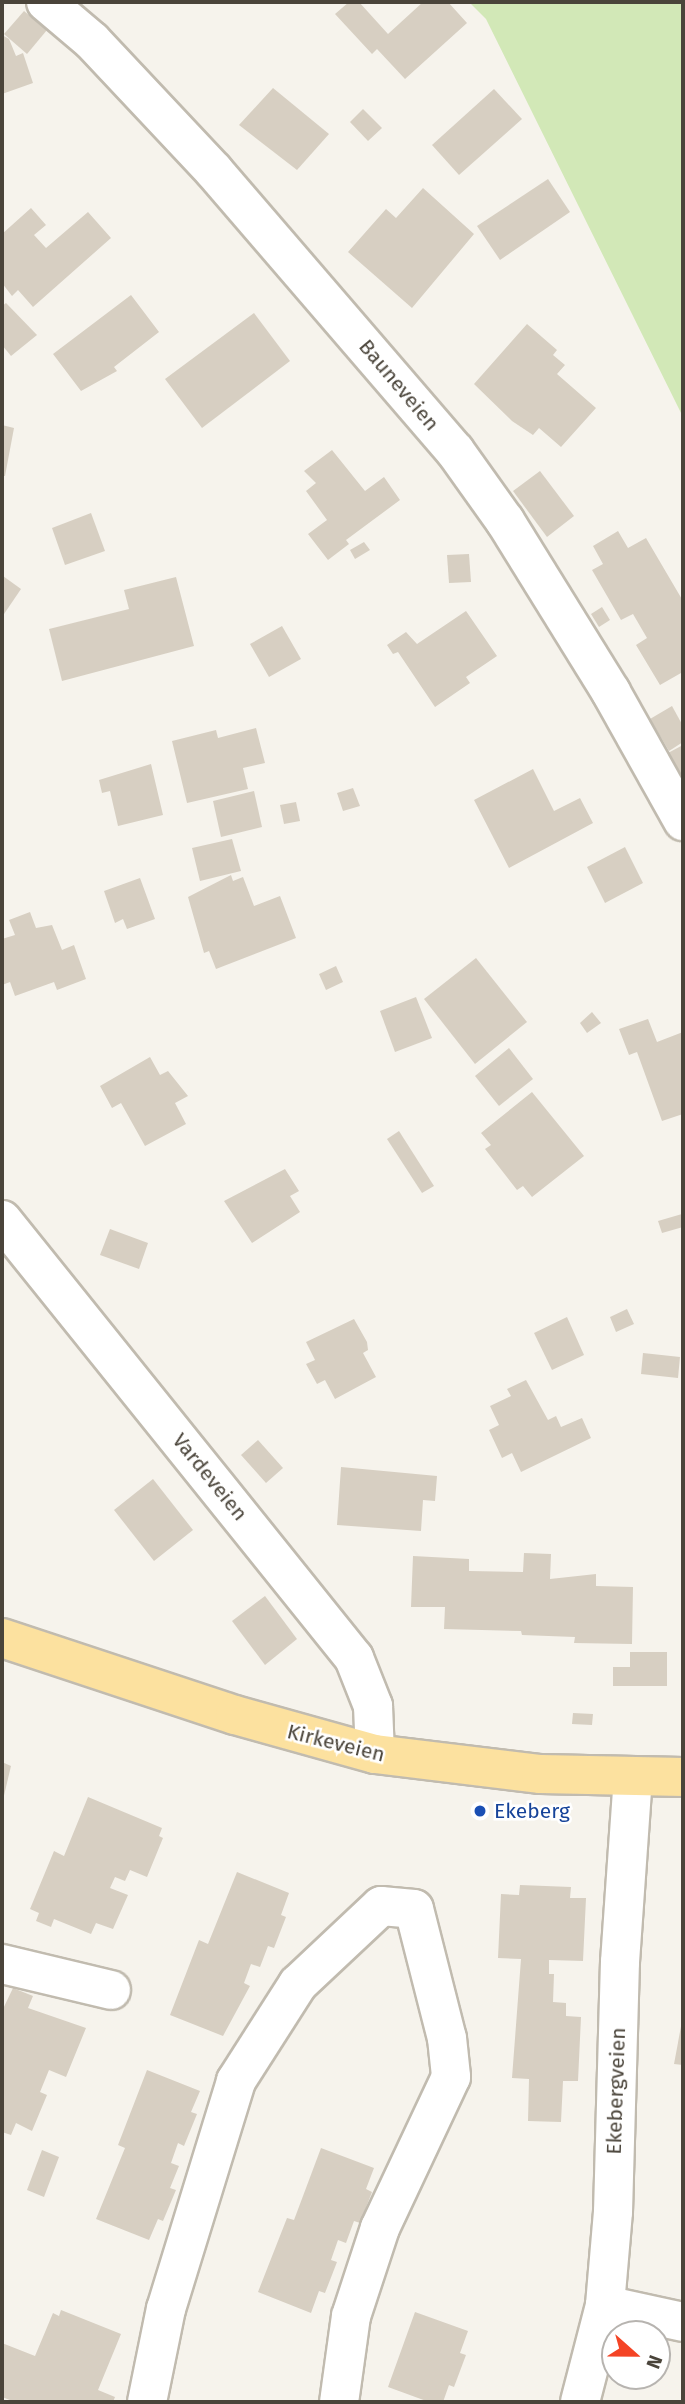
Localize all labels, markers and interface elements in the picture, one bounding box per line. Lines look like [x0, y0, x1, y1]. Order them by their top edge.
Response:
street label: Bauneveien [354, 334, 444, 436]
street label: Vardeveien [167, 1428, 253, 1526]
street label: Kirkeveien [285, 1719, 387, 1767]
place label: Ekeberg [494, 1798, 570, 1824]
marker: Ekeberg [472, 1803, 488, 1819]
street label: Ekebergveien [601, 2027, 631, 2155]
north arrow [601, 2320, 671, 2390]
text: N [641, 2352, 667, 2372]

